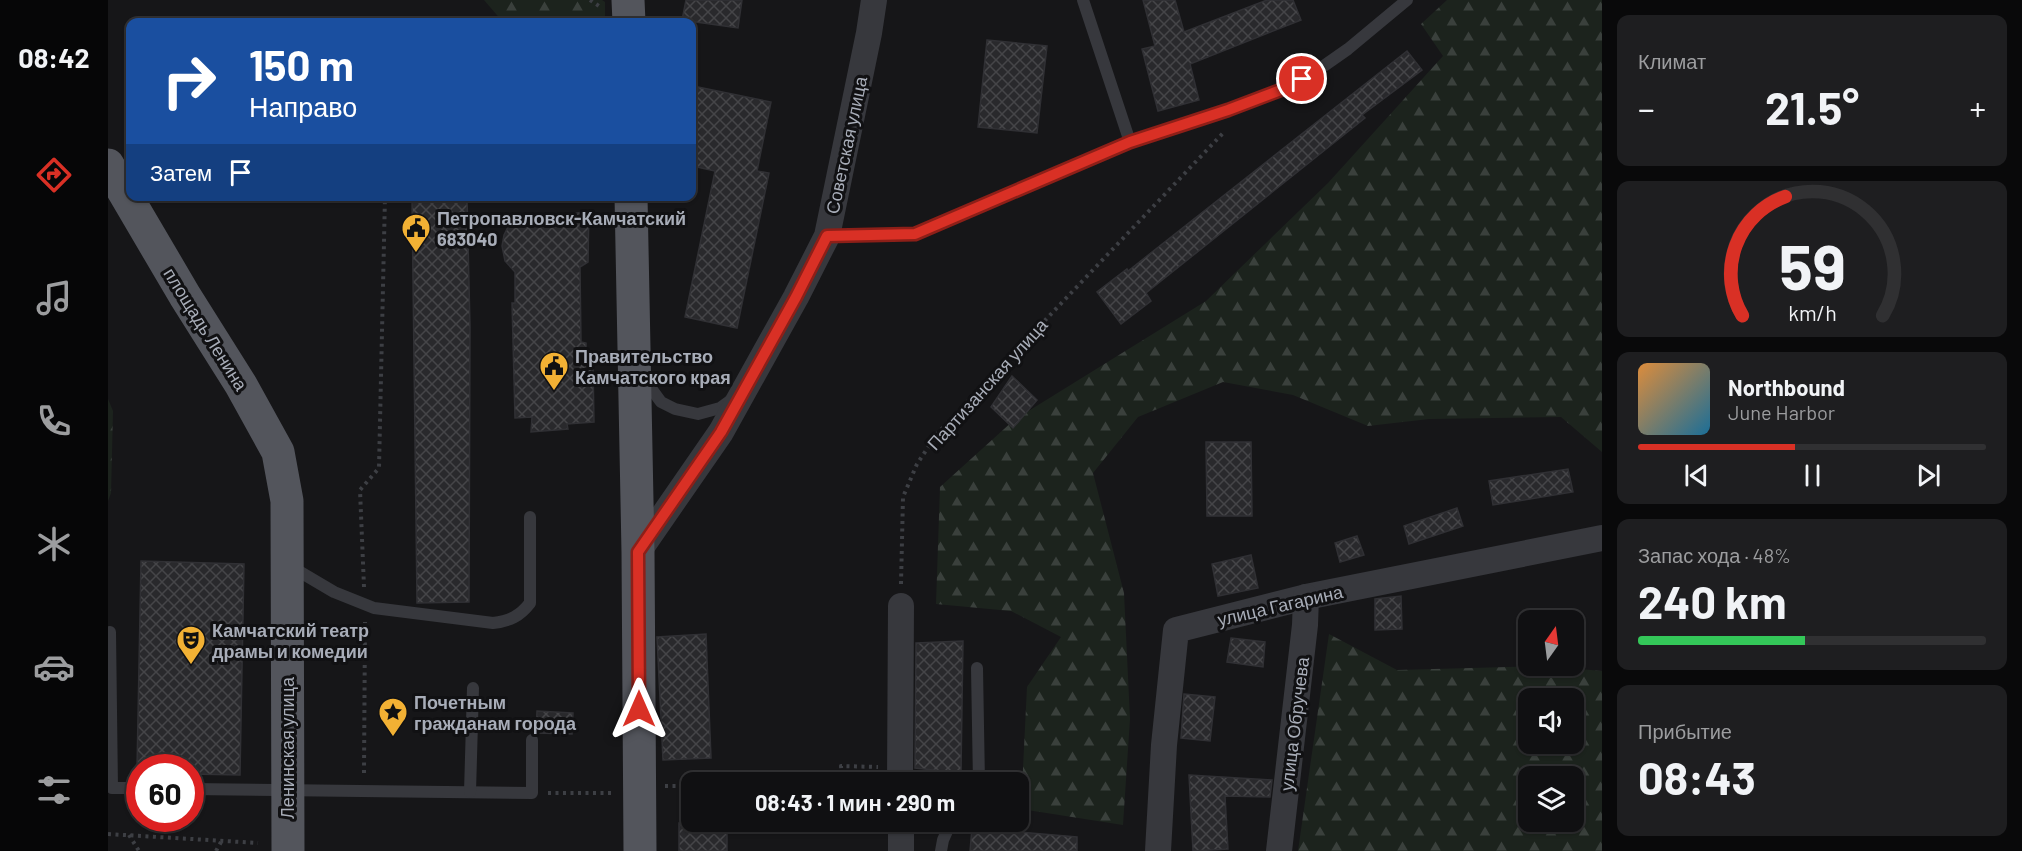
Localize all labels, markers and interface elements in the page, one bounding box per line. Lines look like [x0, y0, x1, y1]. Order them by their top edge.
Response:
text: 150 m [249, 39, 354, 89]
text: 08:42 [18, 41, 90, 73]
icon: right [150, 42, 228, 120]
text: Климат [1638, 49, 1706, 73]
pin [1276, 53, 1327, 104]
icon: arrive [1285, 62, 1318, 95]
street label: Советская улица [821, 73, 872, 216]
text: 21.5° [1765, 80, 1859, 134]
text: − [1638, 88, 1655, 128]
text: + [1970, 88, 1986, 128]
text: Направо [249, 90, 357, 122]
icon: directions [33, 154, 75, 196]
icon: arrive [224, 156, 257, 189]
text: Затем [150, 159, 212, 185]
place label: Петропавловск-Камчатский 683040 [437, 207, 686, 250]
public building icon: Петропавловск-Камчатский 683040 [400, 212, 432, 254]
text: 59 [1779, 228, 1845, 302]
street label: площадь Ленина [159, 264, 253, 395]
icon: music [33, 277, 75, 319]
text: km/h [1788, 301, 1836, 326]
street label: Партизанская улица [922, 313, 1052, 454]
place label: Правительство Камчатского края [575, 345, 731, 388]
public building icon: Правительство Камчатского края [538, 350, 570, 392]
text: Northbound [1728, 374, 1845, 400]
icon: phone [33, 400, 75, 442]
text: June Harbor [1728, 400, 1835, 424]
icon: previous [1680, 459, 1713, 492]
icon: pause [1796, 459, 1829, 492]
icon: next [1912, 459, 1945, 492]
icon: climate [33, 523, 75, 565]
text: Запас хода · 48% [1638, 543, 1791, 567]
text: 240 km [1638, 574, 1787, 628]
street label: улица Гагарина [1215, 580, 1346, 630]
north arrow [1518, 610, 1584, 676]
map controls [1518, 610, 1584, 832]
place label: Камчатский театр драмы и комедии [212, 619, 369, 662]
theatre icon: Камчатский театр драмы и комедии [175, 624, 207, 666]
icon: car [33, 646, 75, 688]
street label: улица Обручева [1275, 655, 1313, 792]
street label: Ленинская улица [276, 676, 298, 819]
position arrow [607, 677, 671, 741]
button: sound [1518, 688, 1584, 754]
place label: Почетным гражданам города [414, 691, 577, 734]
place icon: Почетным гражданам города [377, 696, 409, 738]
text: Прибытие [1638, 719, 1732, 743]
text: 08:43 [1638, 750, 1756, 804]
speed limit sign: 60 [126, 754, 204, 832]
button: layers [1518, 766, 1584, 832]
icon: filters [33, 769, 75, 811]
text: 08:43 · 1 мин · 290 m [755, 789, 955, 815]

